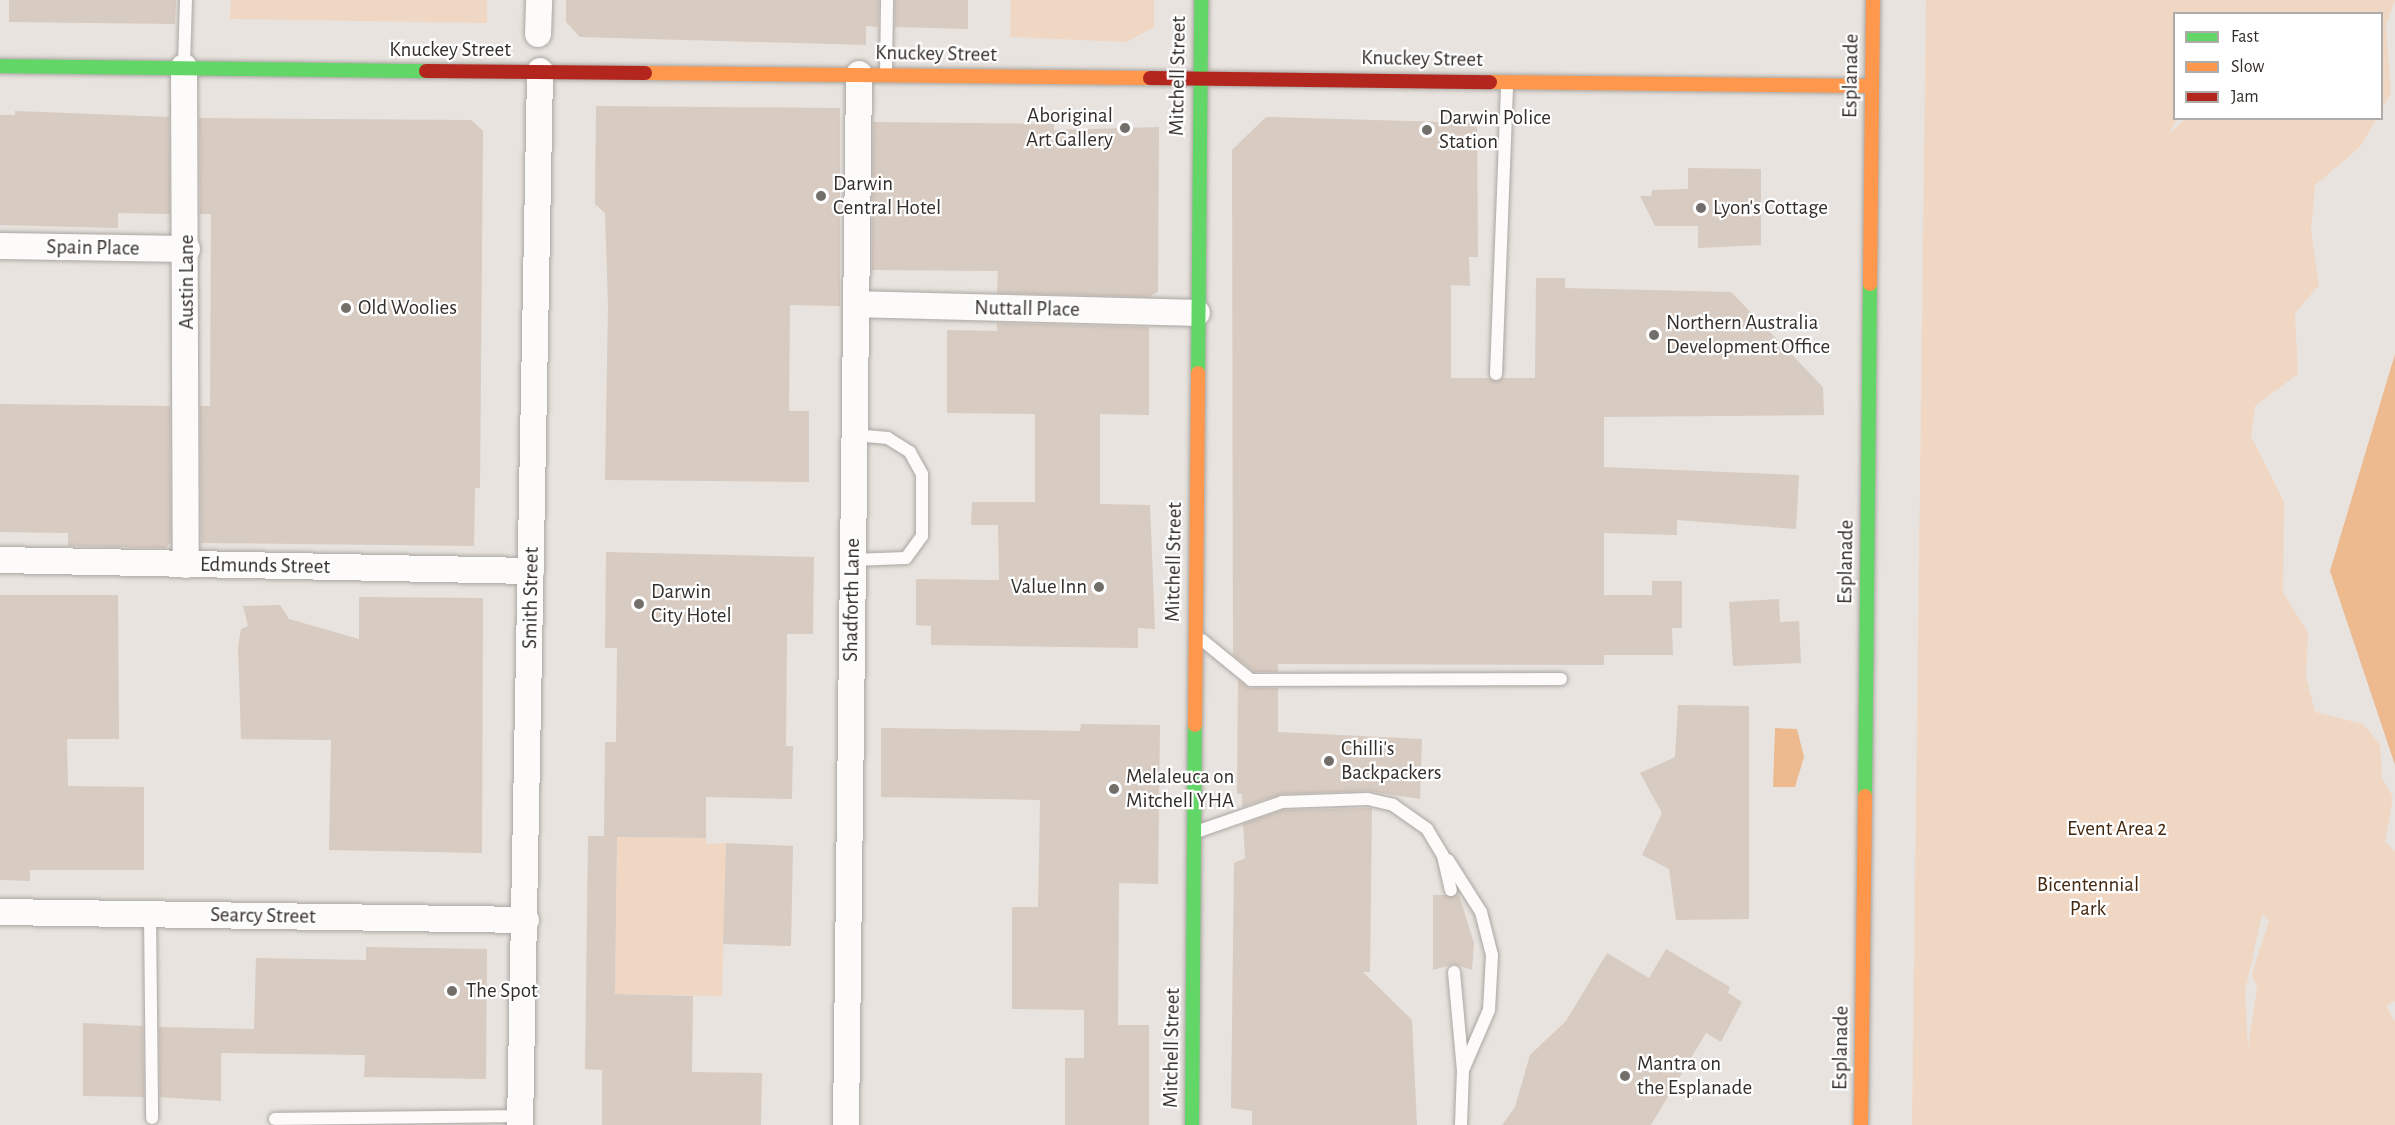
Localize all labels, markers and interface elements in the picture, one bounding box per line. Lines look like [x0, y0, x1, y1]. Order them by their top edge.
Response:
legend [2173, 12, 2383, 120]
street label: Mitchell Street [1164, 16, 1192, 136]
text: Fast [2231, 28, 2259, 46]
street label: Esplanade [1838, 34, 1864, 118]
street label: Knuckey Street [389, 37, 511, 63]
street label: Knuckey Street [875, 40, 997, 68]
street label: Knuckey Street [1361, 45, 1483, 73]
text: Slow [2231, 58, 2264, 76]
text: Jam [2231, 88, 2259, 106]
place label: Aboriginal Art Gallery [1026, 103, 1113, 153]
place label: Darwin Police Station [1439, 105, 1551, 155]
marker: Aboriginal Art Gallery [1118, 121, 1132, 135]
marker: Darwin Police Station [1420, 123, 1434, 137]
place label: Darwin Central Hotel [833, 171, 941, 221]
marker: Darwin Central Hotel [814, 189, 828, 203]
place label: Lyon's Cottage [1713, 195, 1828, 221]
marker: Lyon's Cottage [1694, 201, 1708, 215]
street label: Austin Lane [174, 234, 200, 330]
street label: Spain Place [46, 235, 140, 261]
place label: Old Woolies [358, 295, 457, 321]
street label: Nuttall Place [974, 295, 1080, 323]
marker: Old Woolies [339, 301, 353, 315]
place label: Northern Australia Development Office [1666, 310, 1830, 360]
marker: Northern Australia Development Office [1647, 328, 1661, 342]
street label: Mitchell Street [1160, 502, 1188, 622]
street label: Esplanade [1833, 520, 1859, 604]
street label: Shadforth Lane [838, 538, 866, 662]
street label: Smith Street [518, 547, 544, 649]
street label: Edmunds Street [200, 552, 330, 580]
place label: Value Inn [1011, 574, 1087, 600]
place label: Darwin City Hotel [651, 579, 732, 629]
marker: Value Inn [1092, 580, 1106, 594]
marker: Darwin City Hotel [632, 597, 646, 611]
place label: Chilli's Backpackers [1341, 736, 1442, 786]
marker: Chilli's Backpackers [1322, 754, 1336, 768]
place label: Melaleuca on Mitchell YHA [1126, 764, 1234, 814]
marker: Melaleuca on Mitchell YHA [1107, 782, 1121, 796]
park label: Event Area 2 [2067, 816, 2167, 842]
park label: Bicentennial Park [2037, 872, 2139, 922]
street label: Searcy Street [210, 902, 316, 930]
place label: The Spot [466, 978, 538, 1004]
marker: The Spot [443, 982, 461, 1000]
street label: Mitchell Street [1158, 988, 1186, 1108]
street label: Esplanade [1828, 1006, 1854, 1090]
place label: Mantra on the Esplanade [1637, 1051, 1752, 1101]
marker: Mantra on the Esplanade [1618, 1069, 1632, 1083]

